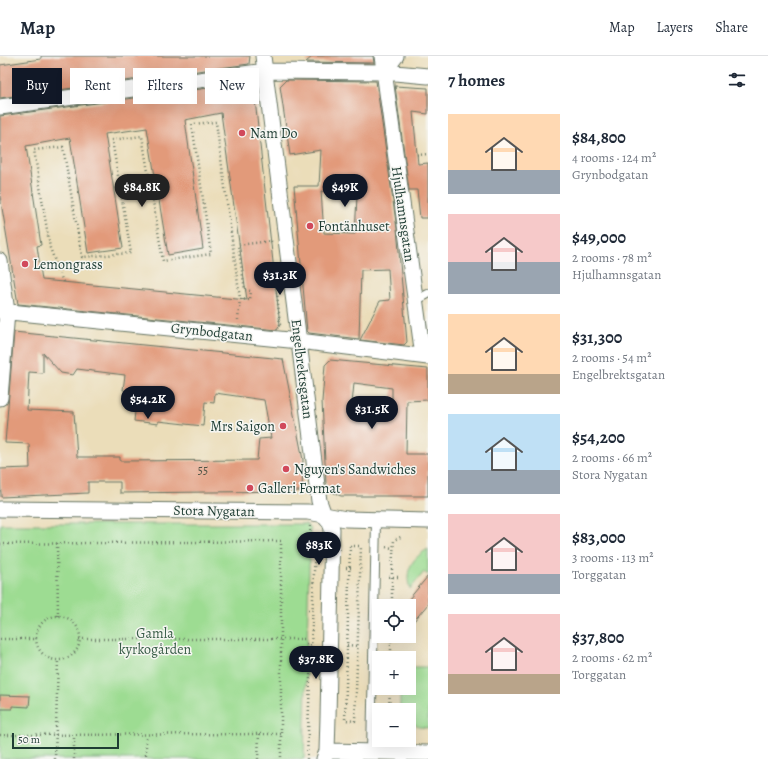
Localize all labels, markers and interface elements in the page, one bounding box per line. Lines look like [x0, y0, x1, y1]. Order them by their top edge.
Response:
text: Map [20, 15, 55, 41]
text: Map [609, 18, 635, 37]
text: Layers [657, 18, 693, 37]
text: Share [715, 18, 748, 37]
chip: Buy [12, 68, 62, 104]
chip: Rent [70, 68, 125, 104]
chip: Filters [133, 68, 197, 104]
chip: New [205, 68, 259, 104]
text: 7 homes [448, 69, 505, 92]
icon: filters [726, 69, 748, 91]
place label: Nam Do [250, 124, 298, 143]
text: $84,800 [572, 126, 626, 149]
marker: Nam Do [237, 128, 247, 138]
icon: home [480, 130, 528, 178]
text: 4 rooms · 124 m² [572, 149, 656, 166]
street label: Hjulhamnsgatan [387, 165, 419, 263]
text: Grynbodgatan [572, 166, 648, 183]
pin: $84.8K [109, 174, 175, 208]
pin: $49K [321, 174, 369, 208]
text: $84.8K [124, 178, 160, 195]
text: $49K [332, 178, 358, 195]
place label: Fontänhuset [318, 217, 390, 236]
marker: Fontänhuset [305, 221, 315, 231]
text: $49,000 [572, 226, 626, 249]
icon: home [480, 230, 528, 278]
text: 2 rooms · 78 m² [572, 249, 652, 266]
place label: Lemongrass [33, 255, 103, 274]
marker: Lemongrass [20, 259, 30, 269]
pin: $31.3K [247, 262, 313, 296]
text: $31.3K [263, 266, 297, 283]
text: Hjulhamnsgatan [572, 266, 661, 283]
street label: Grynbodgatan [170, 318, 254, 346]
street label: Engelbrektsgatan [286, 318, 318, 420]
text: $31,300 [572, 326, 622, 349]
icon: home [480, 330, 528, 378]
text: 2 rooms · 54 m² [572, 349, 651, 366]
text: Engelbrektsgatan [572, 366, 665, 383]
pin: $54.2K [115, 386, 181, 420]
text: $54.2K [130, 390, 166, 407]
pin: $31.5K [339, 396, 405, 430]
text: $31.5K [355, 400, 389, 417]
place label: Mrs Saigon [210, 417, 275, 436]
marker: Mrs Saigon [278, 421, 288, 431]
text: $54,200 [572, 426, 625, 449]
icon: home [480, 430, 528, 478]
text: 2 rooms · 66 m² [572, 449, 652, 466]
place label: Nguyen's Sandwiches [294, 460, 416, 479]
house number: 55 [198, 462, 208, 478]
marker: Nguyen's Sandwiches [281, 464, 291, 474]
text: Stora Nygatan [572, 466, 648, 483]
place label: Galleri Format [258, 479, 341, 498]
marker: Galleri Format [245, 483, 255, 493]
street label: Stora Nygatan [173, 501, 255, 521]
text: $83,000 [572, 526, 626, 549]
icon: home [480, 530, 528, 578]
pin: $83K [295, 532, 343, 566]
text: $83K [306, 536, 332, 553]
text: 3 rooms · 113 m² [572, 549, 654, 566]
text: Torggatan [572, 566, 626, 583]
map controls [372, 599, 416, 747]
button: locate [372, 599, 416, 643]
park label: Gamla kyrkogården [119, 624, 191, 659]
text: $37,800 [572, 626, 624, 649]
icon: home [480, 630, 528, 678]
pin: $37.8K [283, 646, 349, 680]
text: 2 rooms · 62 m² [572, 649, 652, 666]
text: $37.8K [298, 650, 334, 667]
button: + [372, 651, 416, 695]
text: Torggatan [572, 666, 626, 683]
button: − [372, 703, 416, 747]
scale bar [12, 731, 119, 750]
text: 50 m [18, 732, 40, 747]

